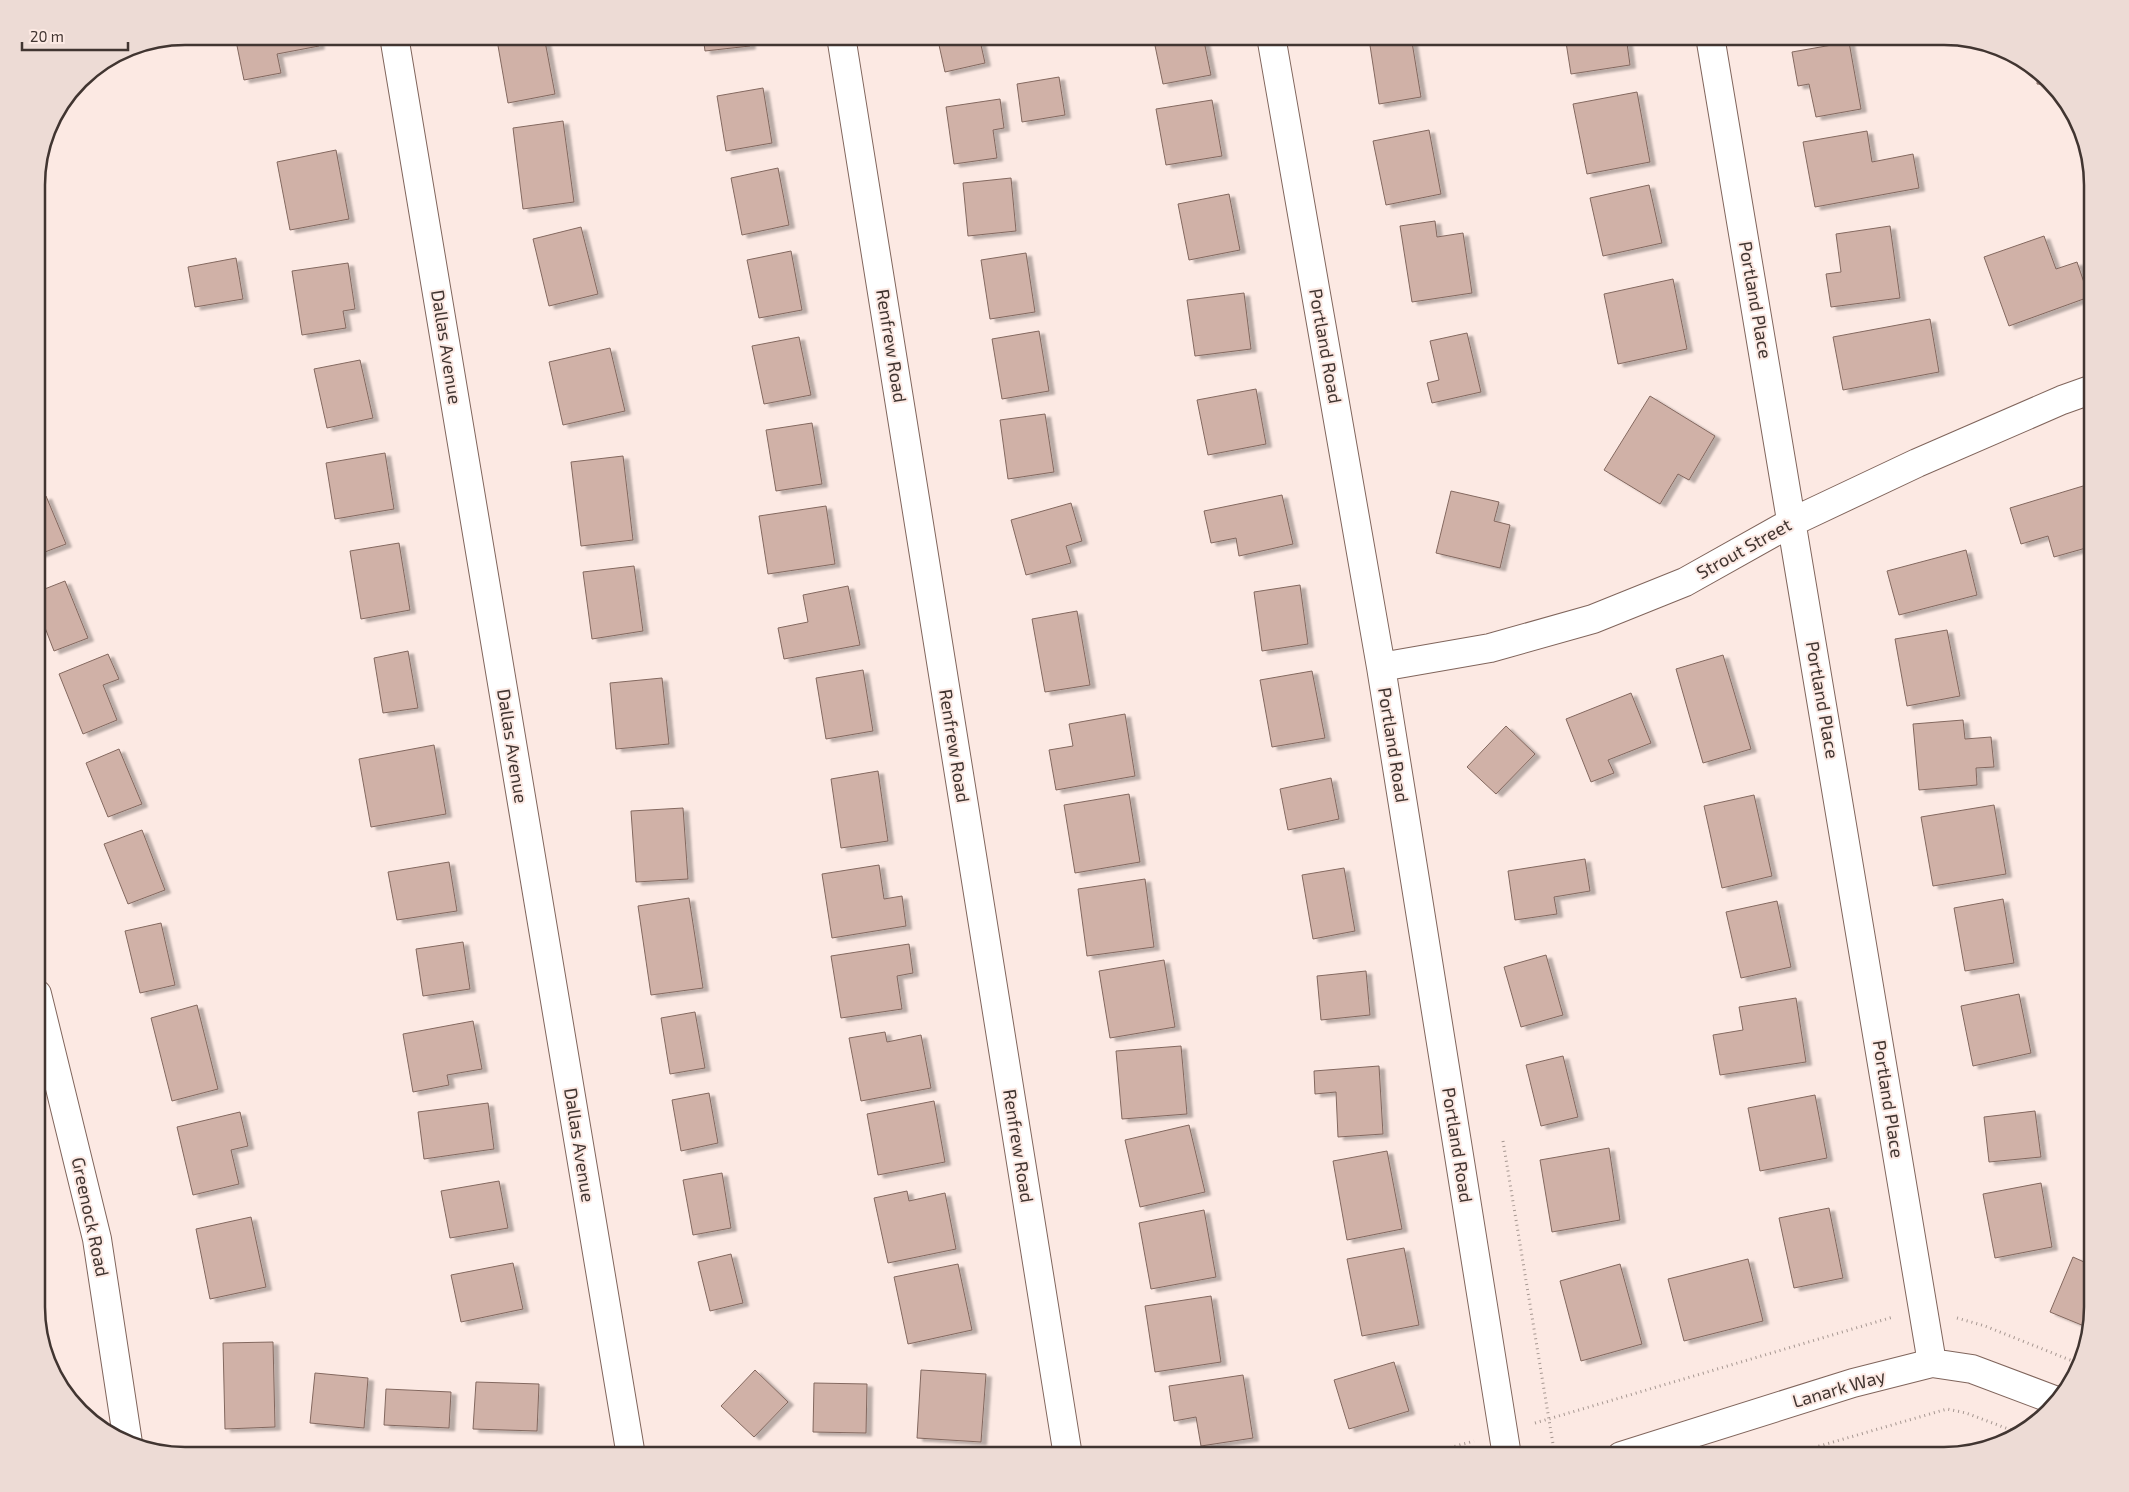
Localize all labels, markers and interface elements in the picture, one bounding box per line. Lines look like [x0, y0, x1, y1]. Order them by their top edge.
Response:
scale bar [22, 20, 129, 52]
text: 20 m [30, 27, 64, 45]
street label: Portland Place [1735, 239, 1777, 360]
street label: Portland Road [1305, 287, 1347, 405]
street label: Dallas Avenue [427, 288, 467, 406]
street label: Renfrew Road [872, 288, 912, 404]
street label: Strout Street [1692, 513, 1795, 583]
street label: Portland Place [1802, 639, 1844, 760]
street label: Portland Road [1374, 686, 1414, 804]
street label: Dallas Avenue [493, 687, 533, 805]
street label: Renfrew Road [935, 688, 975, 804]
street label: Portland Place [1869, 1038, 1909, 1159]
street label: Dallas Avenue [560, 1086, 600, 1204]
street label: Portland Road [1438, 1086, 1478, 1204]
street label: Renfrew Road [999, 1088, 1039, 1204]
street label: Greenock Road [68, 1155, 114, 1279]
street label: Lanark Way [1790, 1364, 1888, 1412]

